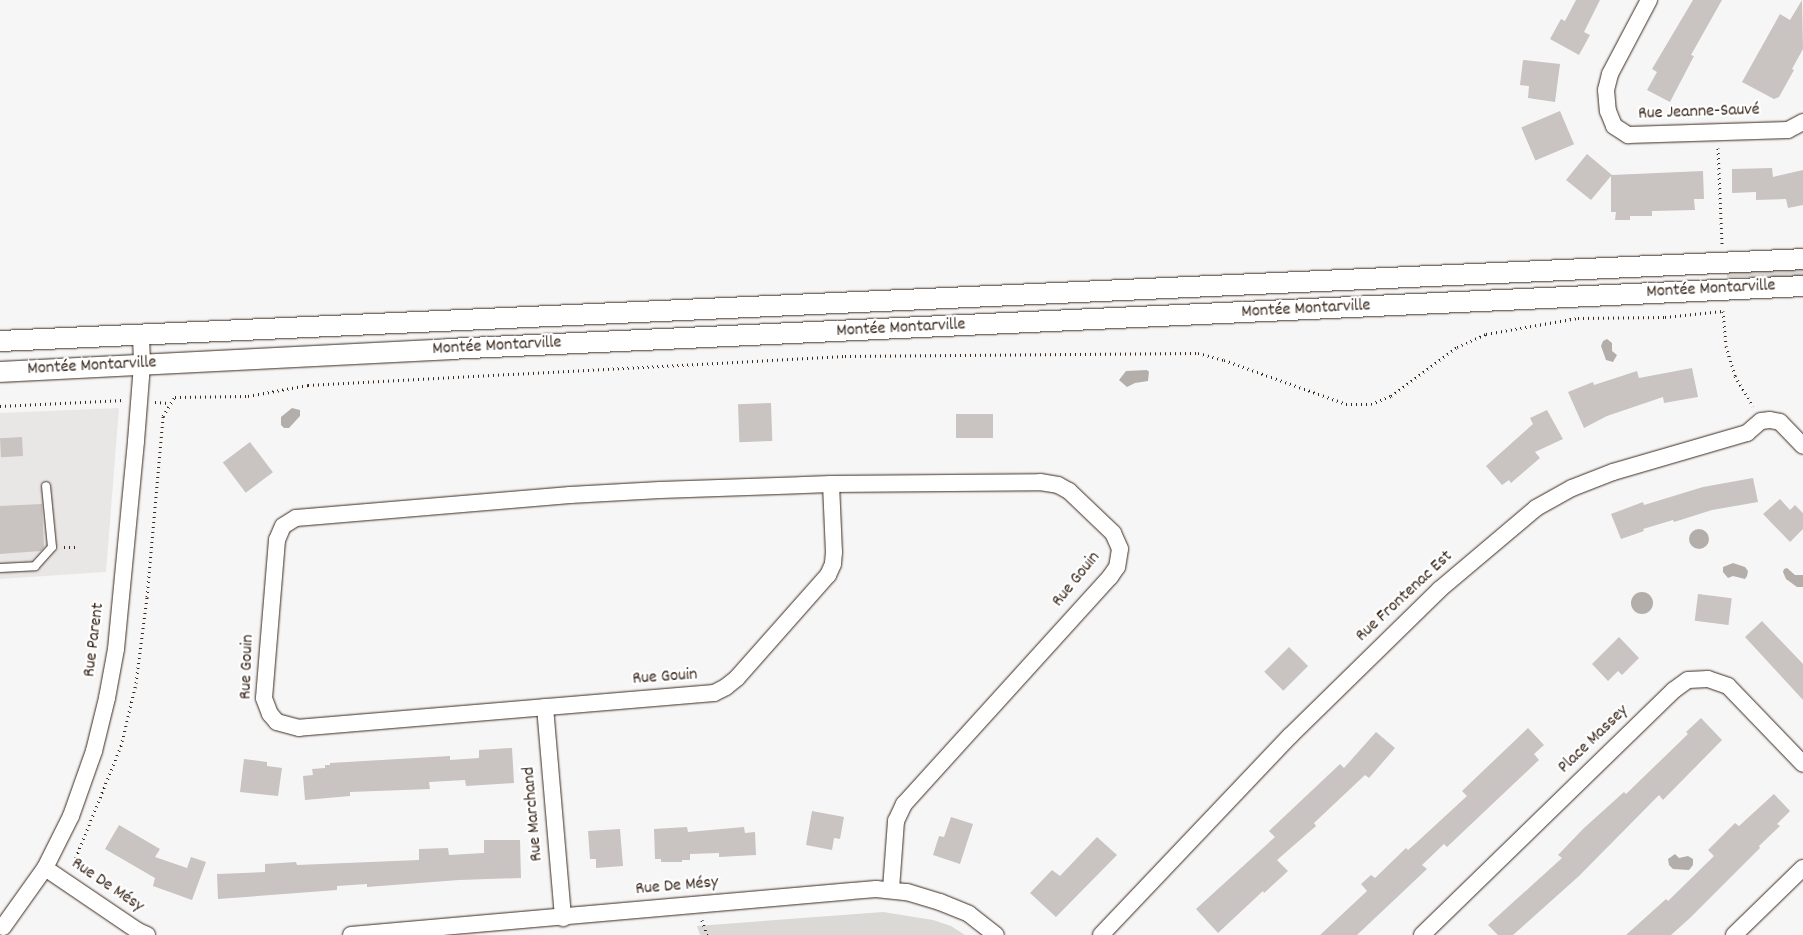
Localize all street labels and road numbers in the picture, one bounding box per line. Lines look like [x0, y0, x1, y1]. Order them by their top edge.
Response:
street label: Rue Jeanne-Sauvé [1638, 100, 1760, 126]
street label: Montée Montarville [1646, 276, 1776, 304]
street label: Montée Montarville [1241, 296, 1371, 324]
street label: Montée Montarville [836, 315, 966, 343]
street label: Montée Montarville [432, 333, 562, 361]
street label: Montée Montarville [27, 353, 157, 381]
street label: Rue Frontenac Est [1352, 547, 1458, 647]
street label: Rue Gouin [1048, 548, 1106, 612]
street label: Rue Parent [80, 602, 110, 678]
street label: Rue Gouin [236, 634, 260, 700]
street label: Rue Gouin [632, 665, 698, 691]
street label: Place Massey [1554, 701, 1634, 779]
street label: Rue Marchand [519, 766, 549, 862]
street label: Rue De Mésy [67, 854, 147, 918]
street label: Rue De Mésy [635, 873, 719, 901]

